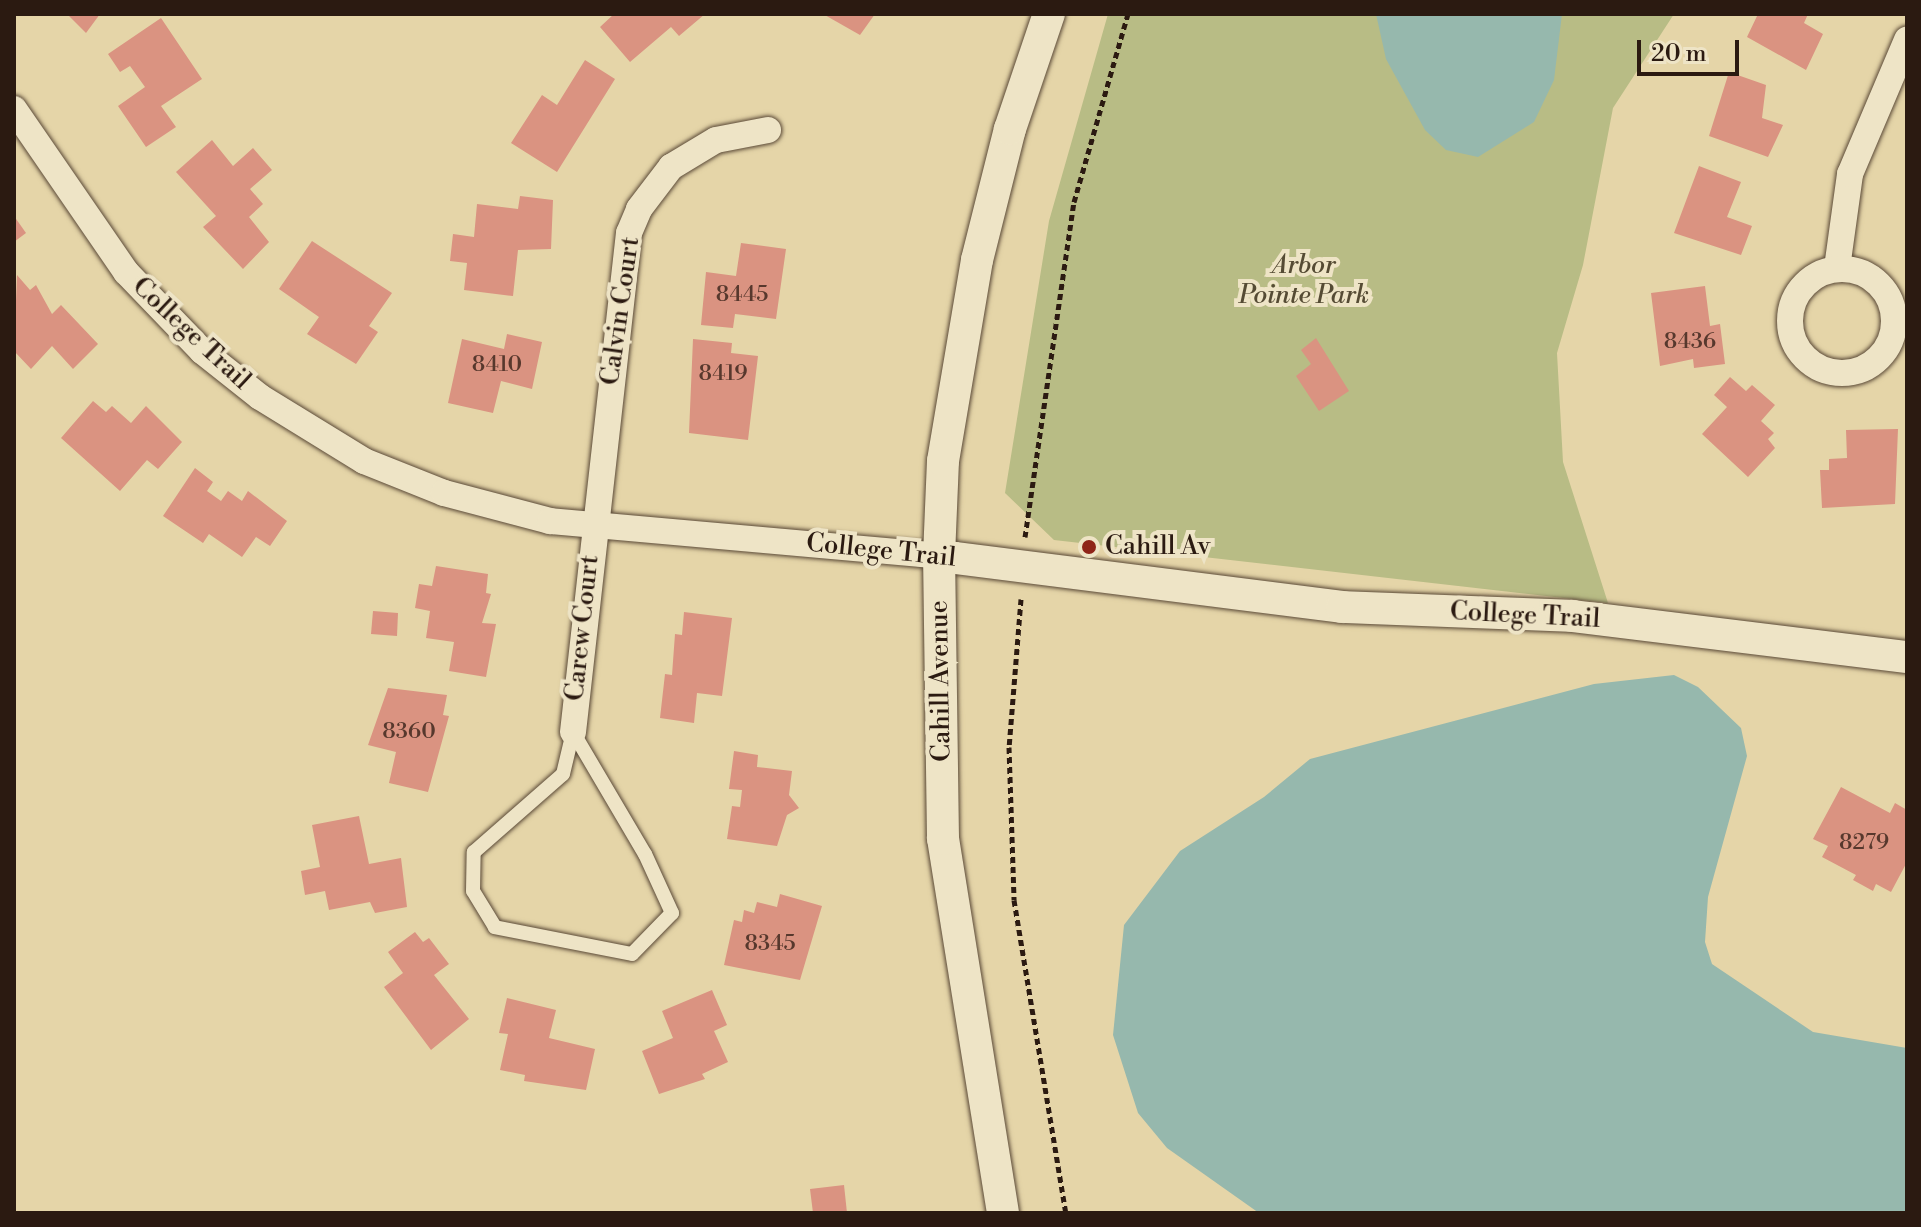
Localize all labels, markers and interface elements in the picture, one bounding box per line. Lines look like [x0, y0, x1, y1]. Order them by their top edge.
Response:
scale bar [1641, 24, 1743, 74]
text: 20 m [1651, 39, 1707, 69]
street label: Calvin Court [595, 235, 647, 387]
park label: Arbor Pointe Park [1239, 250, 1369, 312]
street label: College Trail [125, 271, 257, 397]
house number: 8445 [716, 282, 768, 308]
house number: 8436 [1664, 329, 1716, 355]
house number: 8410 [472, 352, 522, 378]
house number: 8419 [699, 361, 747, 387]
street label: College Trail [805, 528, 957, 574]
place label: Cahill Av [1105, 531, 1210, 563]
marker: Cahill Av [1080, 538, 1098, 556]
street label: Carew Court [560, 553, 606, 703]
street label: College Trail [1449, 596, 1601, 636]
street label: Cahill Avenue [924, 600, 958, 762]
house number: 8360 [382, 719, 436, 745]
house number: 8279 [1839, 830, 1889, 856]
house number: 8345 [744, 931, 796, 957]

